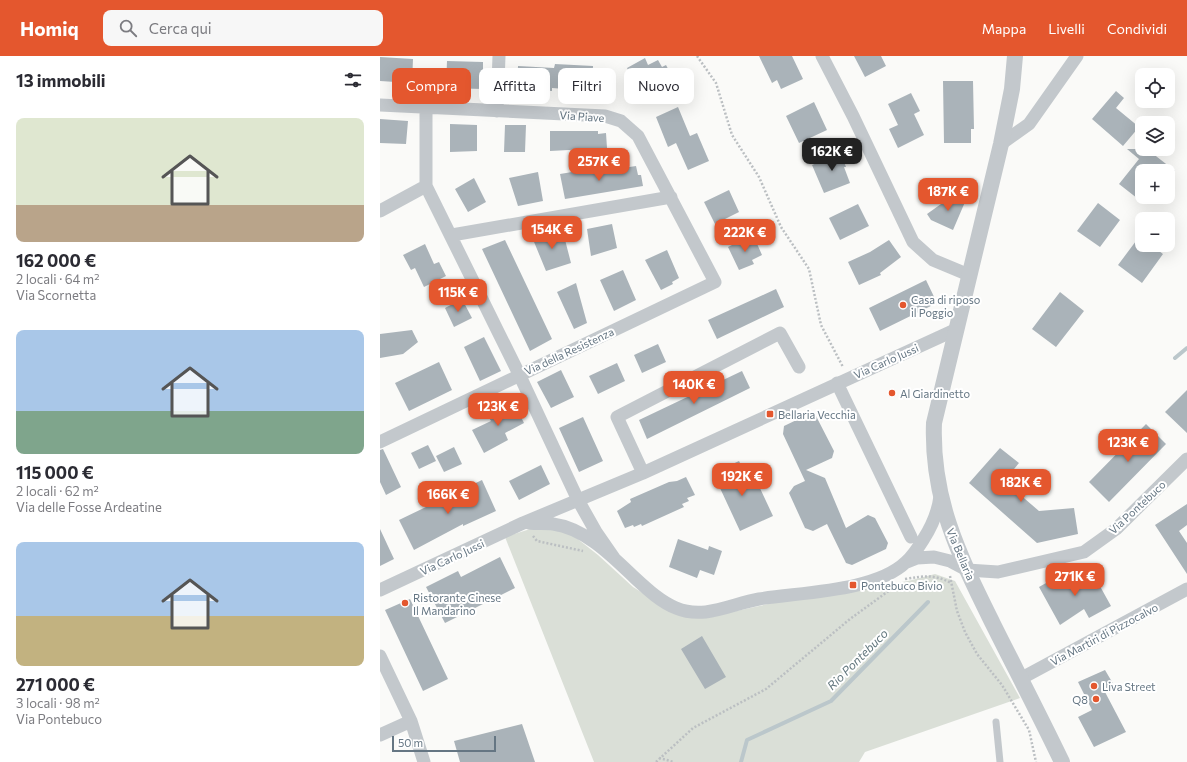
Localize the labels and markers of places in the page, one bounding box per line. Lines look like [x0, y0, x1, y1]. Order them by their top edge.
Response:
pin: 162K € [799, 138, 865, 172]
pin: 257K € [566, 148, 632, 182]
pin: 187K € [915, 178, 981, 212]
pin: 154K € [519, 216, 585, 250]
pin: 222K € [712, 219, 778, 253]
pin: 115K € [425, 279, 491, 313]
place label: Casa di riposo il Poggio [911, 293, 981, 319]
marker: Casa di riposo il Poggio [898, 300, 908, 310]
pin: 140K € [661, 371, 727, 405]
place label: Al Giardinetto [900, 387, 970, 400]
marker: Al Giardinetto [887, 388, 897, 398]
pin: 123K € [465, 393, 531, 427]
place label: Bellaria Vecchia [778, 408, 856, 421]
marker: Bellaria Vecchia [765, 409, 775, 419]
pin: 123K € [1095, 429, 1161, 463]
pin: 192K € [709, 463, 775, 497]
pin: 182K € [988, 469, 1054, 503]
pin: 166K € [415, 481, 481, 515]
pin: 271K € [1042, 563, 1108, 597]
place label: Pontebuco Bivio [861, 579, 943, 592]
marker: Pontebuco Bivio [848, 580, 858, 590]
place label: Ristorante Cinese Il Mandarino [413, 591, 501, 617]
marker: Ristorante Cinese Il Mandarino [400, 598, 410, 608]
place label: Liva Street [1102, 680, 1156, 693]
marker: Liva Street [1089, 681, 1099, 691]
place label: Q8 [1072, 693, 1088, 706]
marker: Q8 [1091, 694, 1101, 704]

